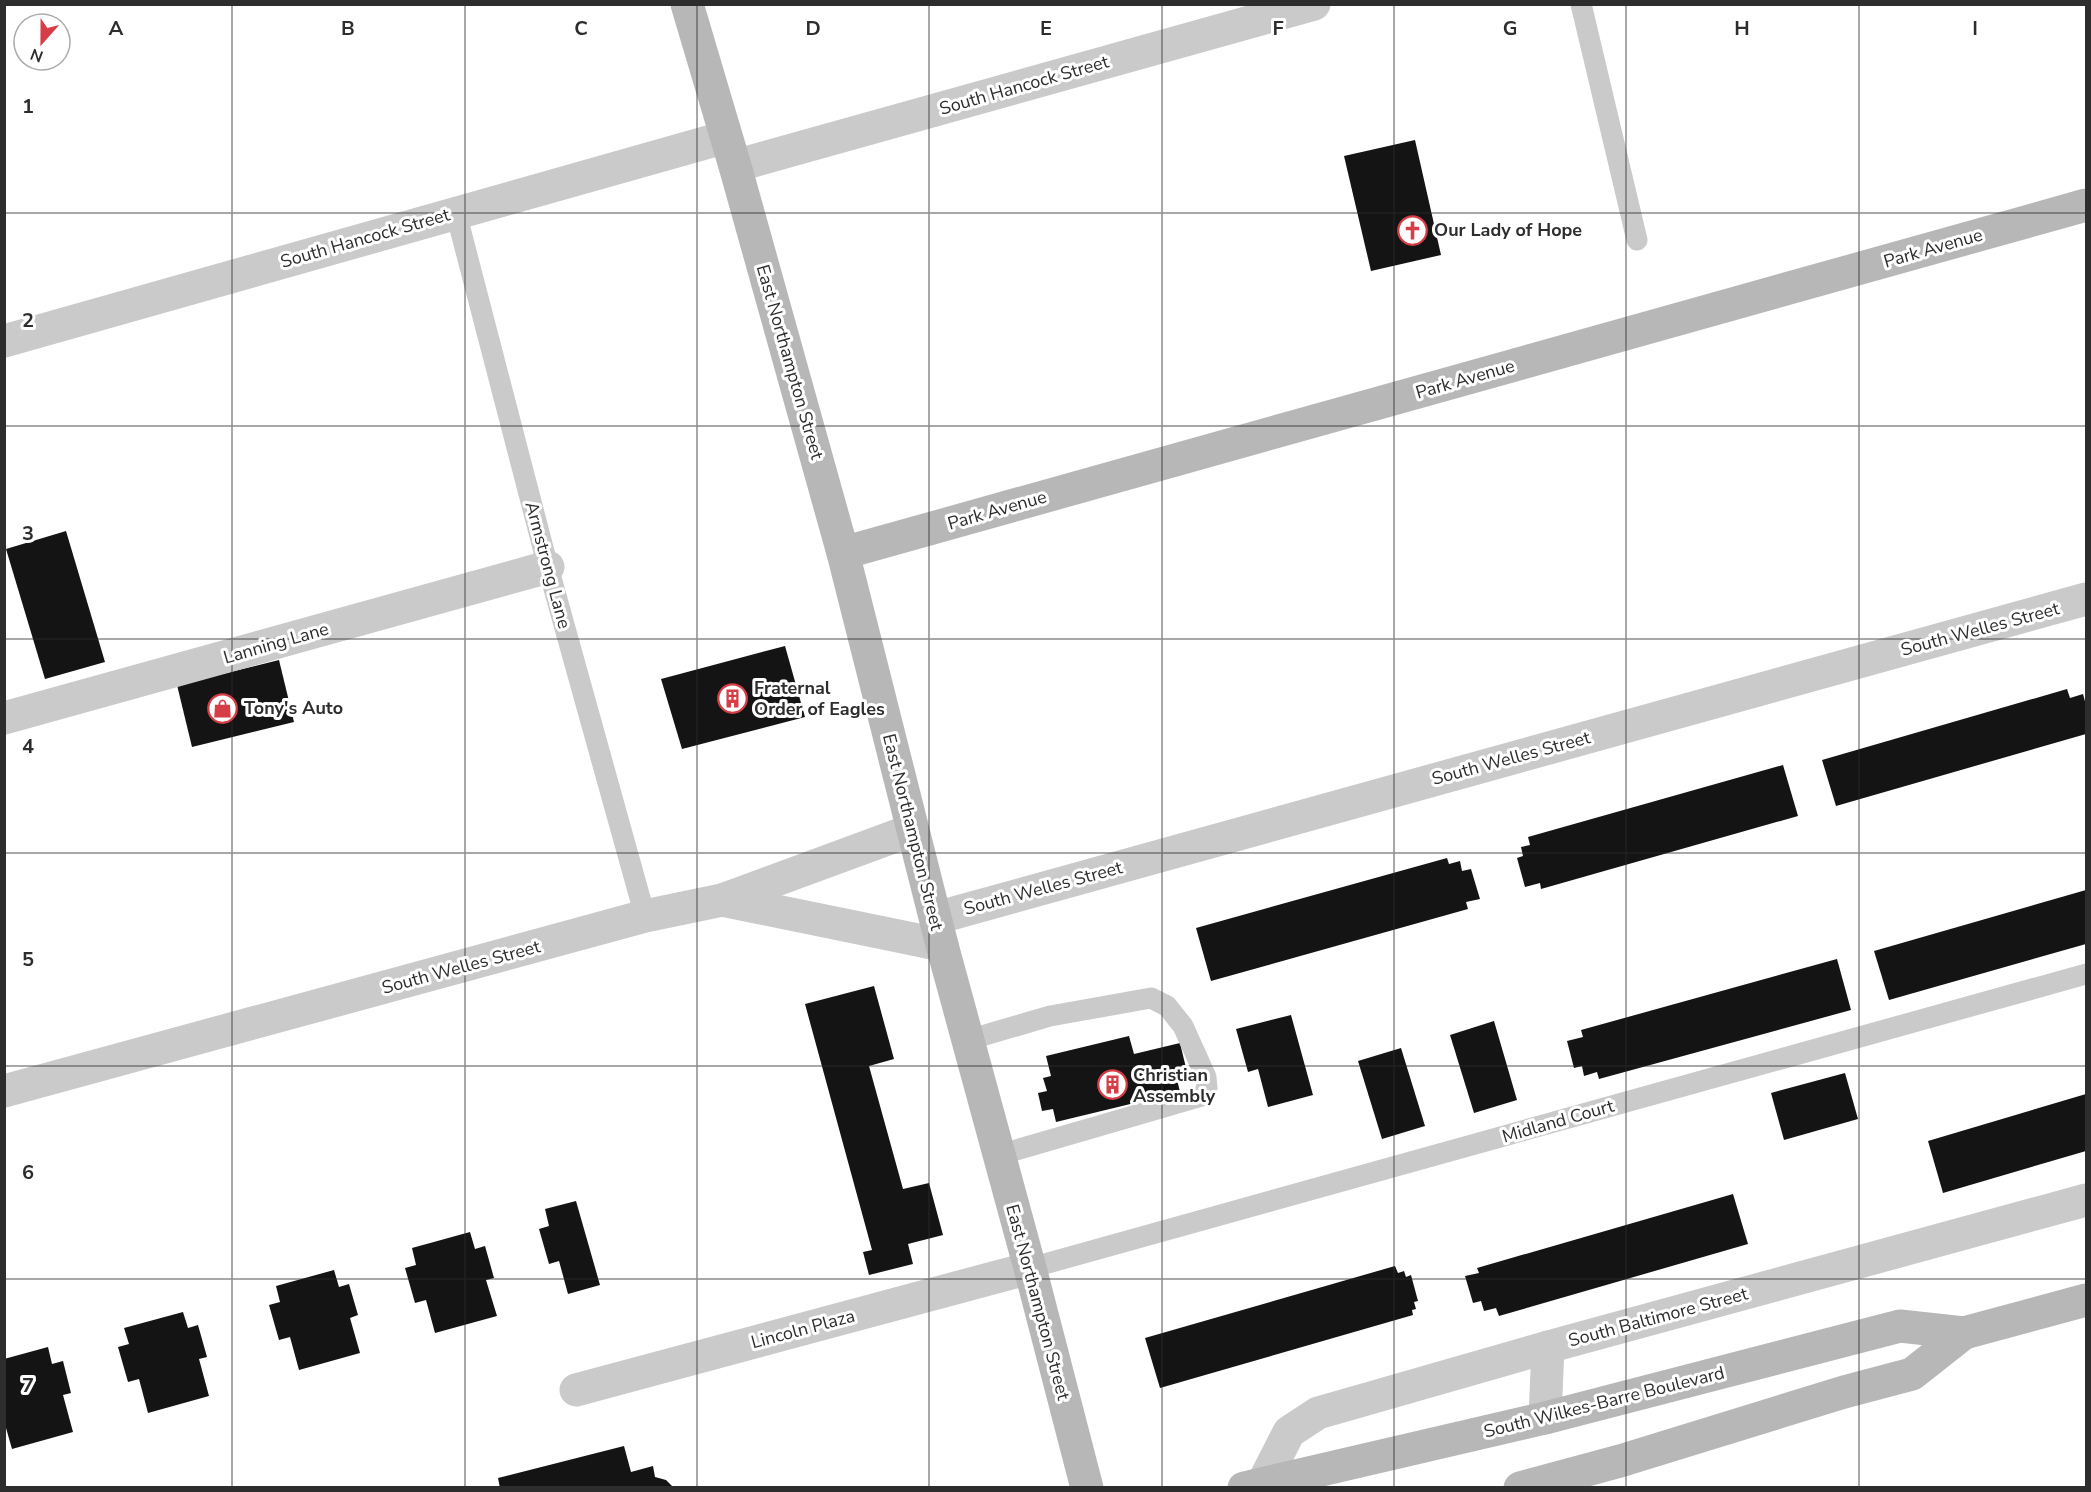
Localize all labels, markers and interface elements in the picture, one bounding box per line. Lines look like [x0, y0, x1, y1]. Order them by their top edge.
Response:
north arrow [12, 12, 72, 72]
text: A [109, 15, 124, 42]
text: B [341, 15, 355, 42]
text: C [574, 15, 588, 42]
text: D [805, 15, 821, 42]
text: E [1040, 15, 1052, 42]
text: F [1272, 15, 1284, 42]
text: G [1503, 15, 1517, 42]
text: H [1734, 15, 1750, 42]
text: I [1972, 15, 1978, 42]
text: N [27, 43, 47, 67]
street label: South Hancock Street [937, 49, 1112, 121]
text: 1 [22, 93, 34, 120]
street label: South Hancock Street [278, 202, 453, 274]
church icon: Our Lady of Hope [1397, 214, 1429, 246]
place label: Our Lady of Hope [1434, 218, 1582, 242]
street label: Park Avenue [1881, 222, 1985, 274]
street label: East Northampton Street [751, 262, 830, 463]
text: 2 [22, 307, 34, 334]
street label: Park Avenue [1413, 353, 1517, 405]
street label: Park Avenue [945, 484, 1049, 536]
street label: Armstrong Lane [519, 499, 577, 631]
text: 3 [22, 520, 34, 547]
street label: South Welles Street [1898, 596, 2063, 662]
street label: Lanning Lane [221, 617, 331, 669]
place label: Fraternal Order of Eagles [754, 676, 885, 721]
building icon: Fraternal Order of Eagles [717, 682, 749, 714]
shop icon: Tony's Auto [207, 692, 239, 724]
place label: Tony's Auto [244, 696, 343, 720]
street label: South Welles Street [1429, 725, 1594, 791]
street label: East Northampton Street [877, 731, 949, 933]
text: 4 [22, 733, 34, 760]
street label: South Welles Street [961, 855, 1126, 921]
street label: South Welles Street [379, 934, 544, 1000]
text: 5 [22, 946, 34, 973]
place label: Christian Assembly [1133, 1063, 1216, 1108]
building icon: Christian Assembly [1096, 1069, 1128, 1101]
street label: Midland Court [1499, 1093, 1617, 1148]
text: 6 [22, 1159, 34, 1186]
street label: East Northampton Street [1000, 1201, 1076, 1403]
street label: South Baltimore Street [1566, 1281, 1751, 1352]
street label: Lincoln Plaza [748, 1304, 858, 1354]
street label: South Wilkes-Barre Boulevard [1481, 1360, 1727, 1444]
text: 7 [22, 1372, 34, 1399]

